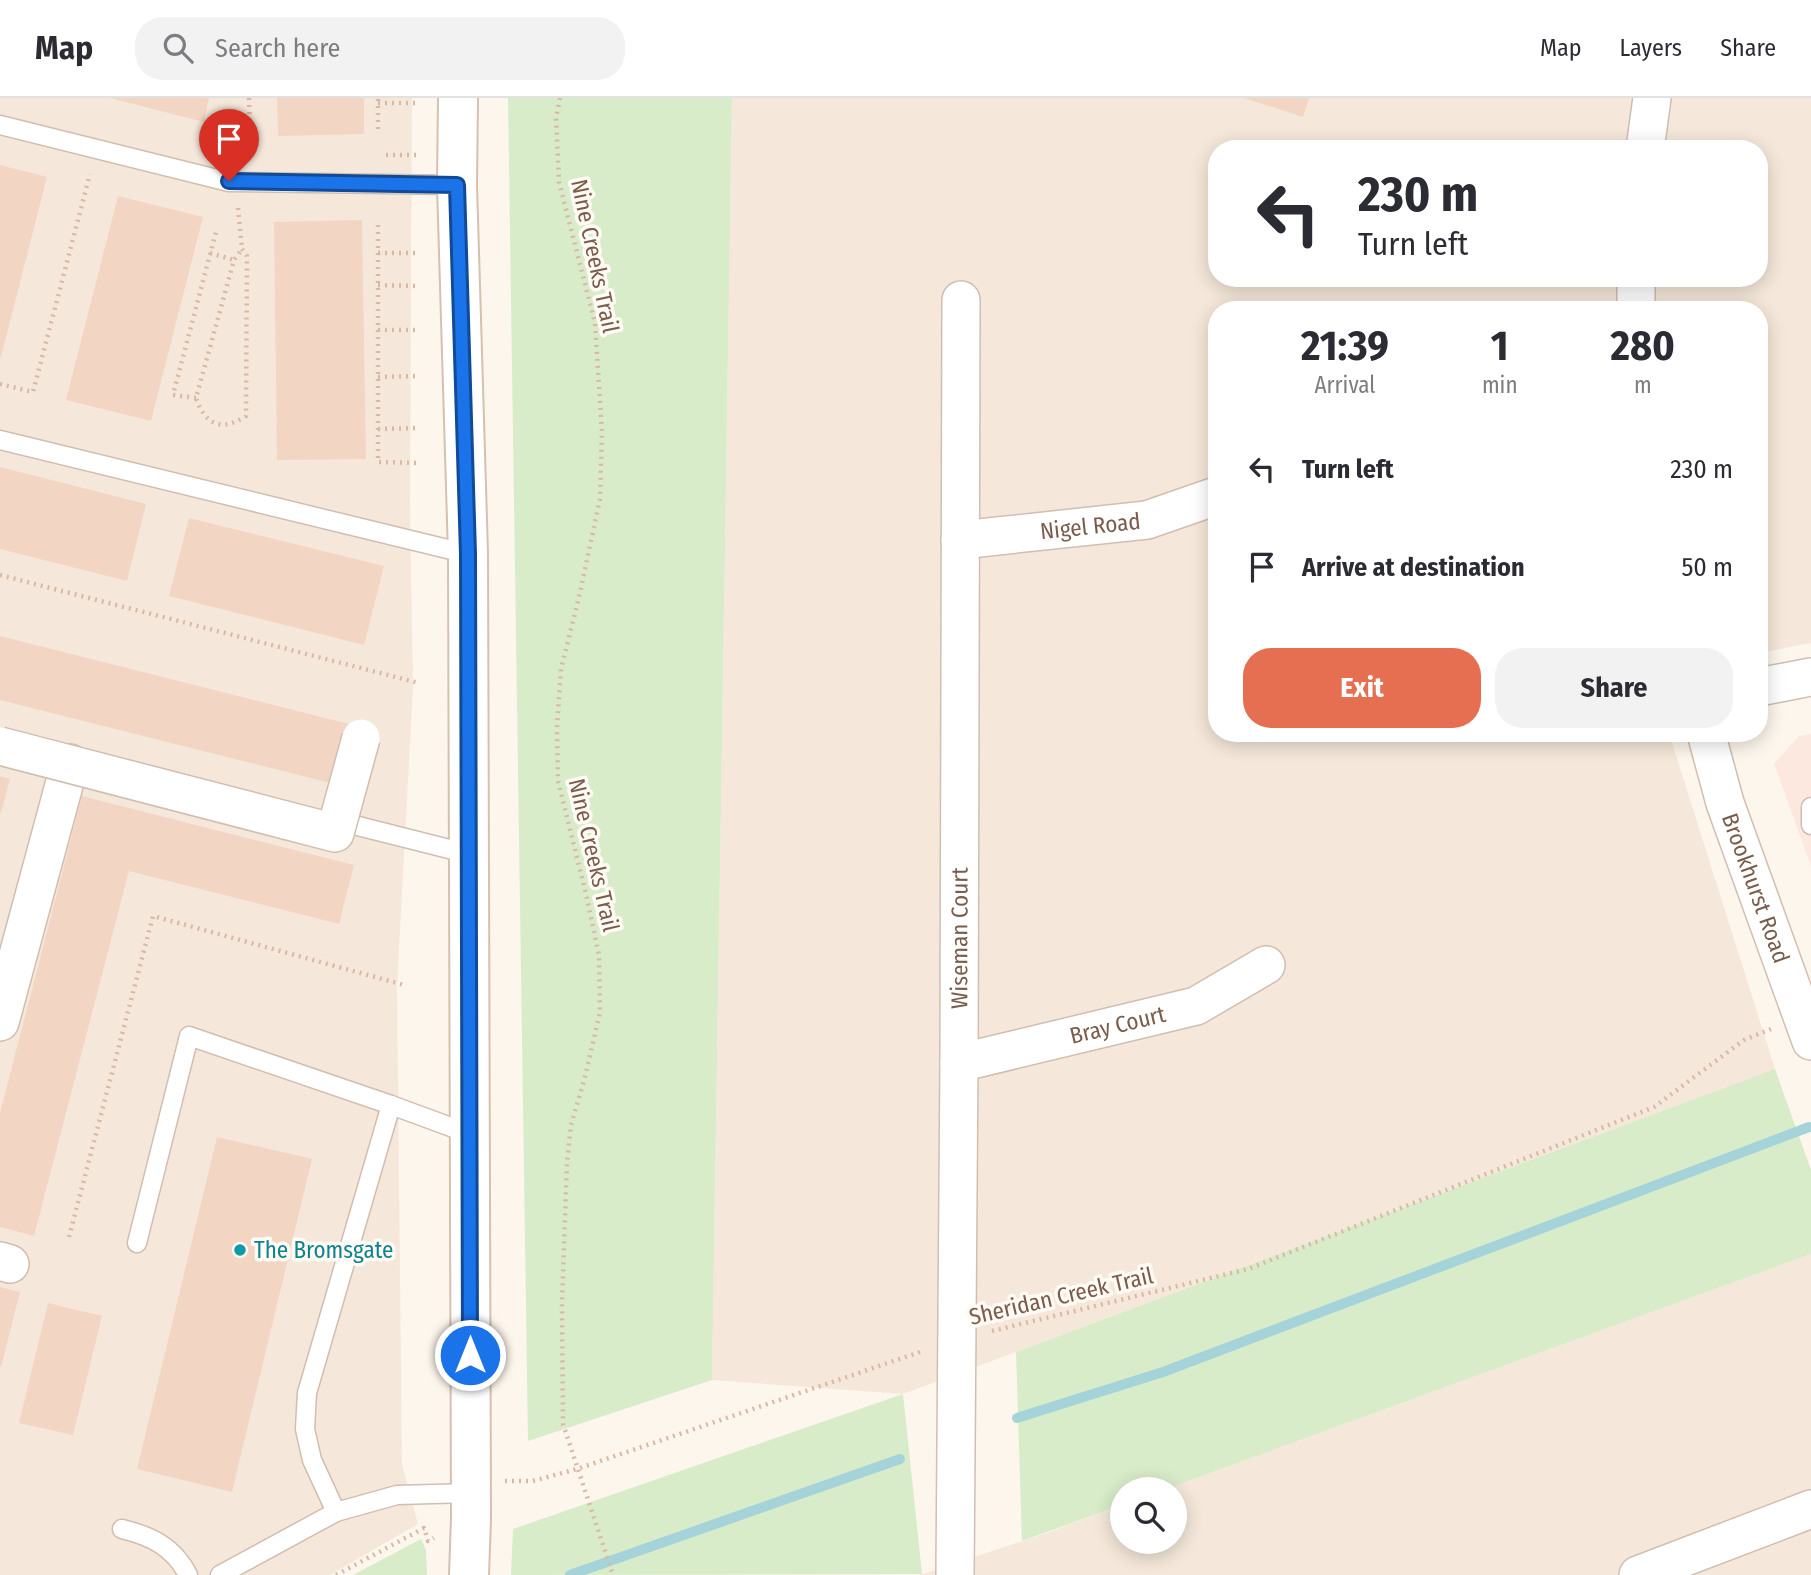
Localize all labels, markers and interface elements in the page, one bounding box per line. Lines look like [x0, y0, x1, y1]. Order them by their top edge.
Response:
search box [135, 17, 625, 80]
text: Map [35, 28, 93, 68]
icon: search [159, 29, 197, 67]
text: Search here [215, 33, 340, 64]
text: Map [1540, 34, 1582, 62]
text: Layers [1620, 34, 1682, 62]
text: Share [1720, 34, 1776, 62]
pin [199, 109, 259, 181]
icon: arrive [210, 120, 248, 158]
text: 230 m [1358, 165, 1478, 224]
icon: left [1243, 168, 1334, 259]
street label: Nine Creeks Trail [565, 177, 625, 335]
text: Turn left [1358, 225, 1468, 263]
text: 21:39 [1301, 321, 1389, 371]
text: 1 [1491, 321, 1509, 371]
text: 280 [1610, 321, 1675, 371]
text: Arrival [1314, 371, 1375, 399]
text: min [1482, 371, 1518, 399]
text: m [1634, 371, 1652, 399]
icon: left [1243, 450, 1281, 488]
text: Turn left [1302, 454, 1394, 485]
text: 230 m [1670, 454, 1733, 485]
street label: Nigel Road [1039, 507, 1142, 545]
icon: arrive [1243, 548, 1281, 586]
text: Arrive at destination [1302, 552, 1525, 583]
text: 50 m [1681, 552, 1733, 583]
button: Exit [1243, 648, 1481, 728]
button: Share [1495, 648, 1733, 728]
street label: Nine Creeks Trail [563, 776, 625, 934]
street label: Brookhurst Road [1716, 809, 1796, 967]
street label: Wiseman Court [945, 867, 974, 1009]
street label: Bray Court [1067, 1000, 1169, 1050]
place label: The Bromsgate [254, 1236, 393, 1264]
marker: The Bromsgate [232, 1242, 248, 1258]
street label: Sheridan Creek Trail [966, 1261, 1156, 1331]
position arrow [433, 1318, 507, 1392]
map controls [1110, 1477, 1187, 1554]
button: search [1110, 1477, 1187, 1554]

